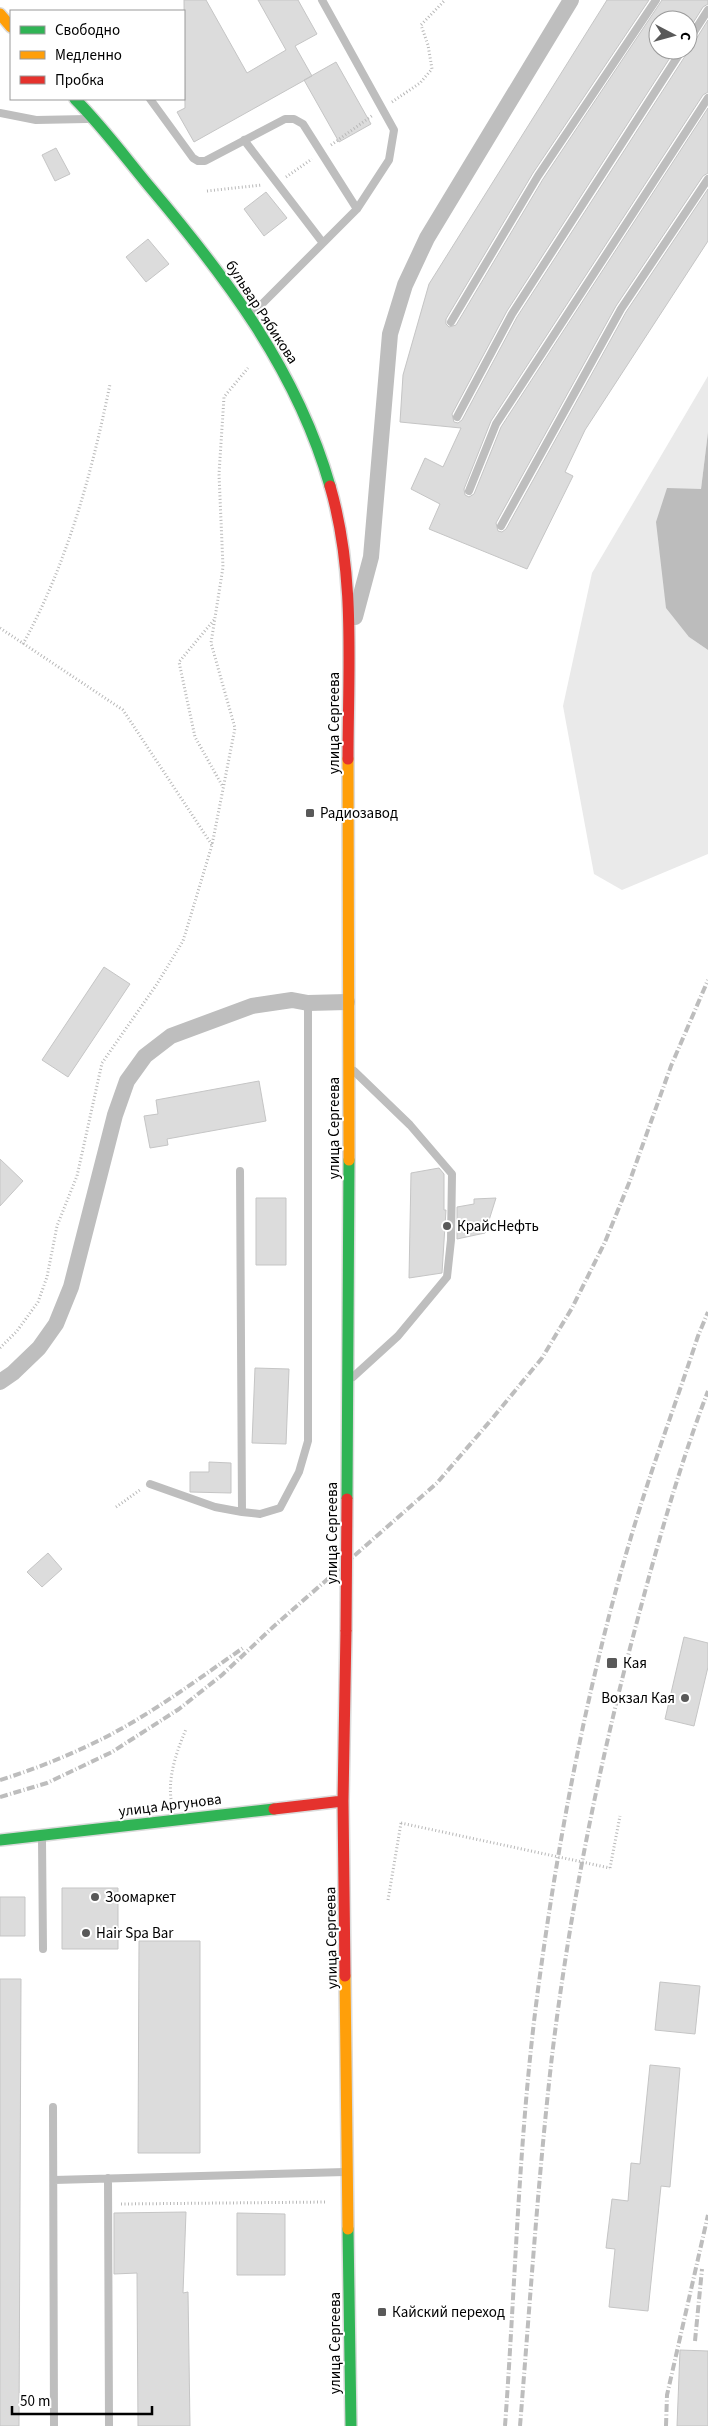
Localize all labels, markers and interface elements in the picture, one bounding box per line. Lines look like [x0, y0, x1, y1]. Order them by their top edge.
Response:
legend [10, 10, 185, 100]
north arrow [648, 10, 698, 60]
text: Свободно [55, 20, 120, 41]
text: С [675, 31, 695, 41]
text: Медленно [55, 45, 122, 66]
text: Пробка [55, 70, 104, 91]
street label: бульвар Рябикова [220, 256, 303, 368]
street label: улица Сергеева [324, 672, 345, 774]
place label: Радиозавод [320, 803, 398, 824]
marker: Радиозавод [304, 807, 316, 819]
street label: улица Сергеева [324, 1077, 345, 1179]
place label: КрайсНефть [457, 1216, 539, 1237]
marker: КрайсНефть [441, 1220, 453, 1232]
street label: улица Сергеева [322, 1482, 343, 1584]
place label: Кая [623, 1653, 647, 1674]
marker: Кая [605, 1656, 619, 1670]
place label: Вокзал Кая [601, 1688, 675, 1709]
marker: Вокзал Кая [679, 1692, 691, 1704]
street label: улица Аргунова [117, 1789, 223, 1822]
place label: Зоомаркет [105, 1887, 176, 1908]
street label: улица Сергеева [320, 1887, 343, 1989]
marker: Зоомаркет [89, 1891, 101, 1903]
place label: Hair Spa Bar [96, 1923, 174, 1944]
marker: Hair Spa Bar [80, 1927, 92, 1939]
street label: улица Сергеева [325, 2292, 346, 2394]
place label: Кайский переход [392, 2302, 505, 2323]
marker: Кайский переход [376, 2306, 388, 2318]
scale bar [12, 2384, 152, 2416]
text: 50 m [20, 2391, 50, 2412]

